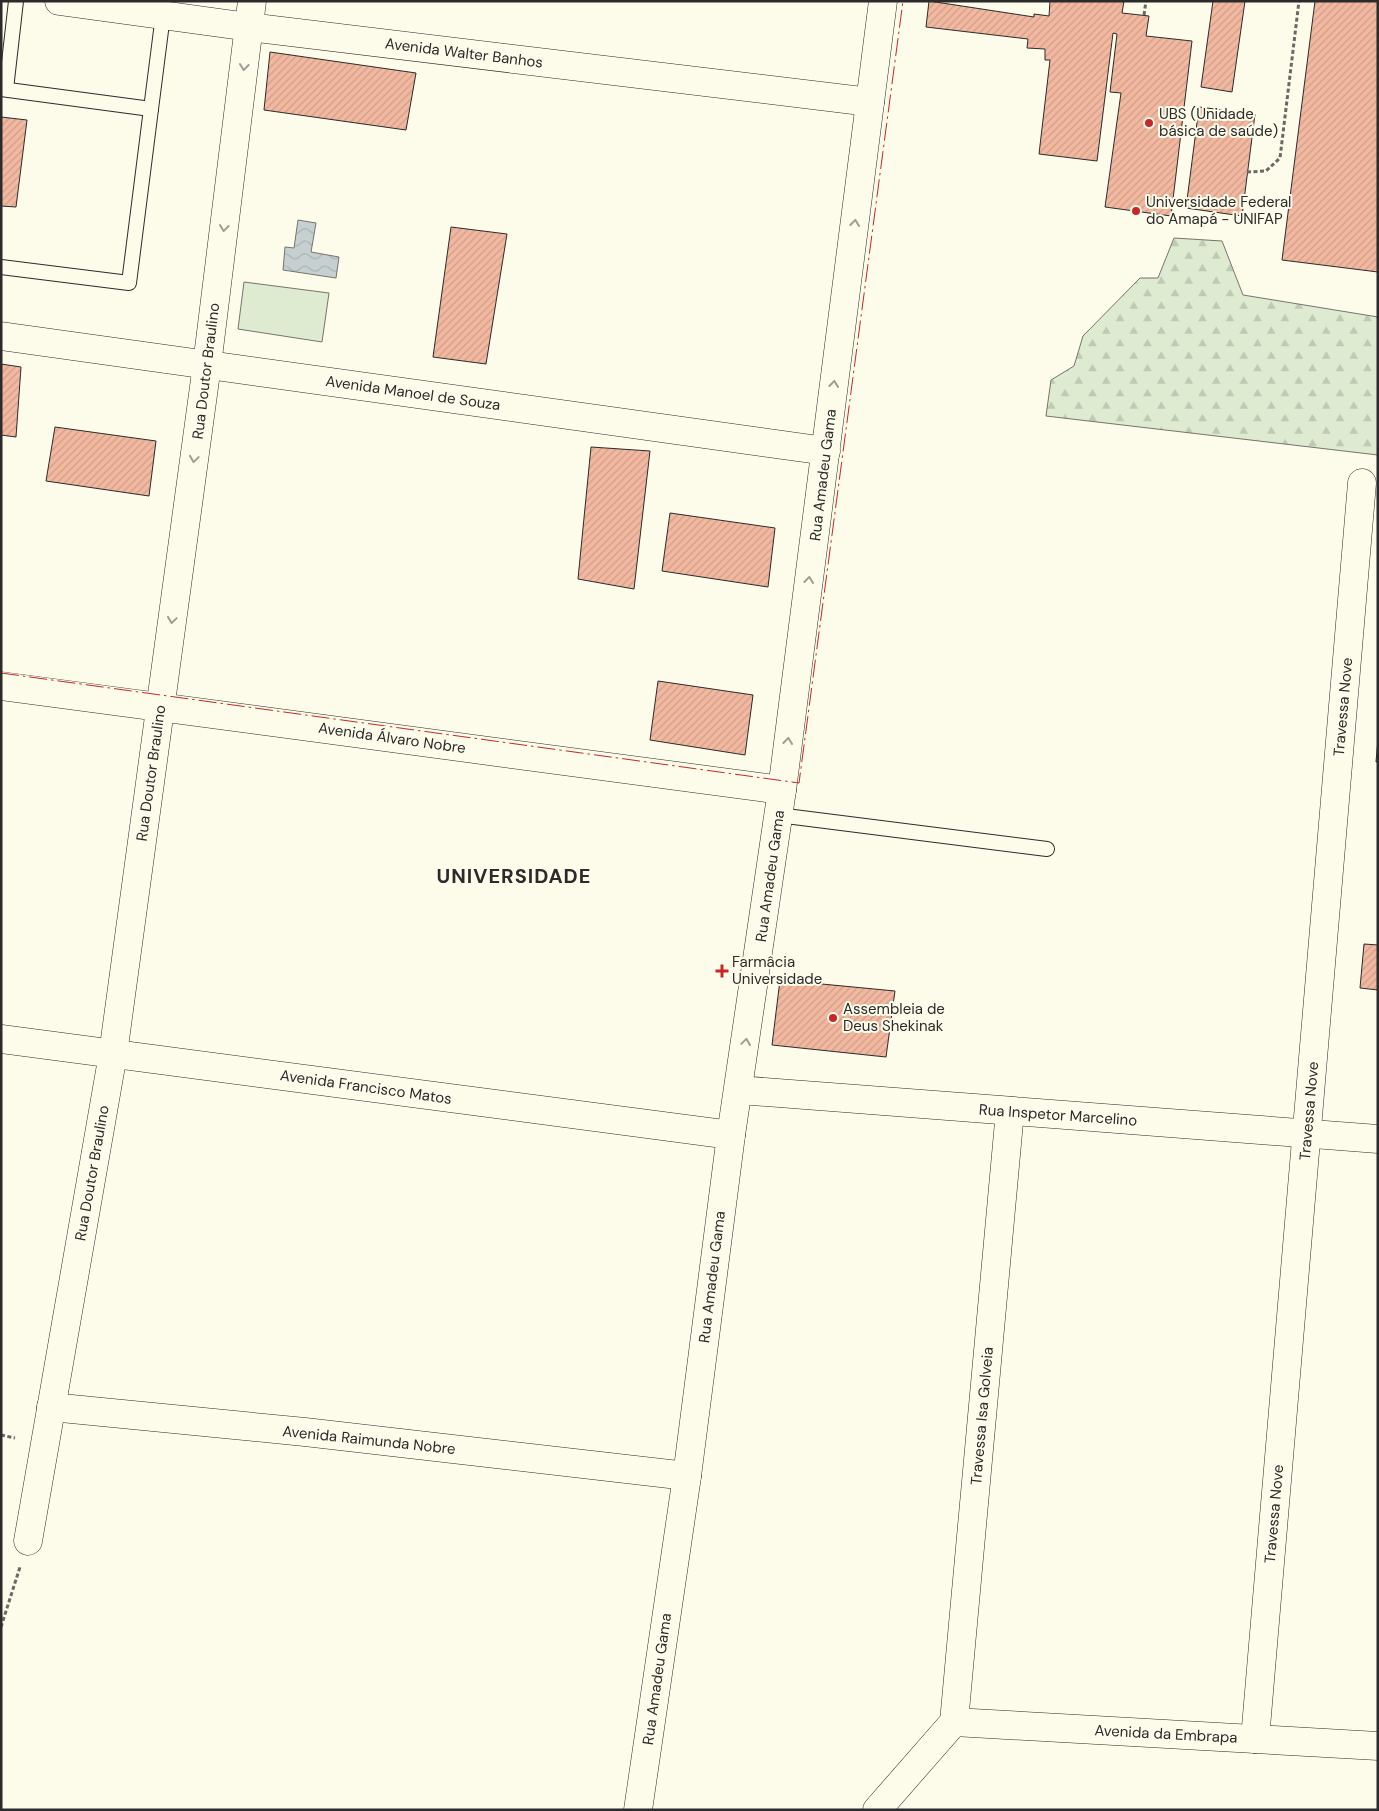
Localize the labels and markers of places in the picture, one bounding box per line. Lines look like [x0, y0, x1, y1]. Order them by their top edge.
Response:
place label: UBS (Unidade básica de saúde) [1159, 104, 1278, 141]
marker: UBS (Unidade básica de saúde) [1143, 117, 1155, 129]
place label: Universidade Federal do Amapá - UNIFAP [1146, 192, 1291, 229]
marker: Universidade Federal do Amapá - UNIFAP [1130, 205, 1142, 217]
place label: Farmâcia Universidade [732, 952, 822, 989]
marker: Farmâcia Universidade [716, 965, 728, 977]
place label: Assembleia de Deus Shekinak [843, 999, 945, 1036]
marker: Assembleia de Deus Shekinak [827, 1012, 839, 1024]

